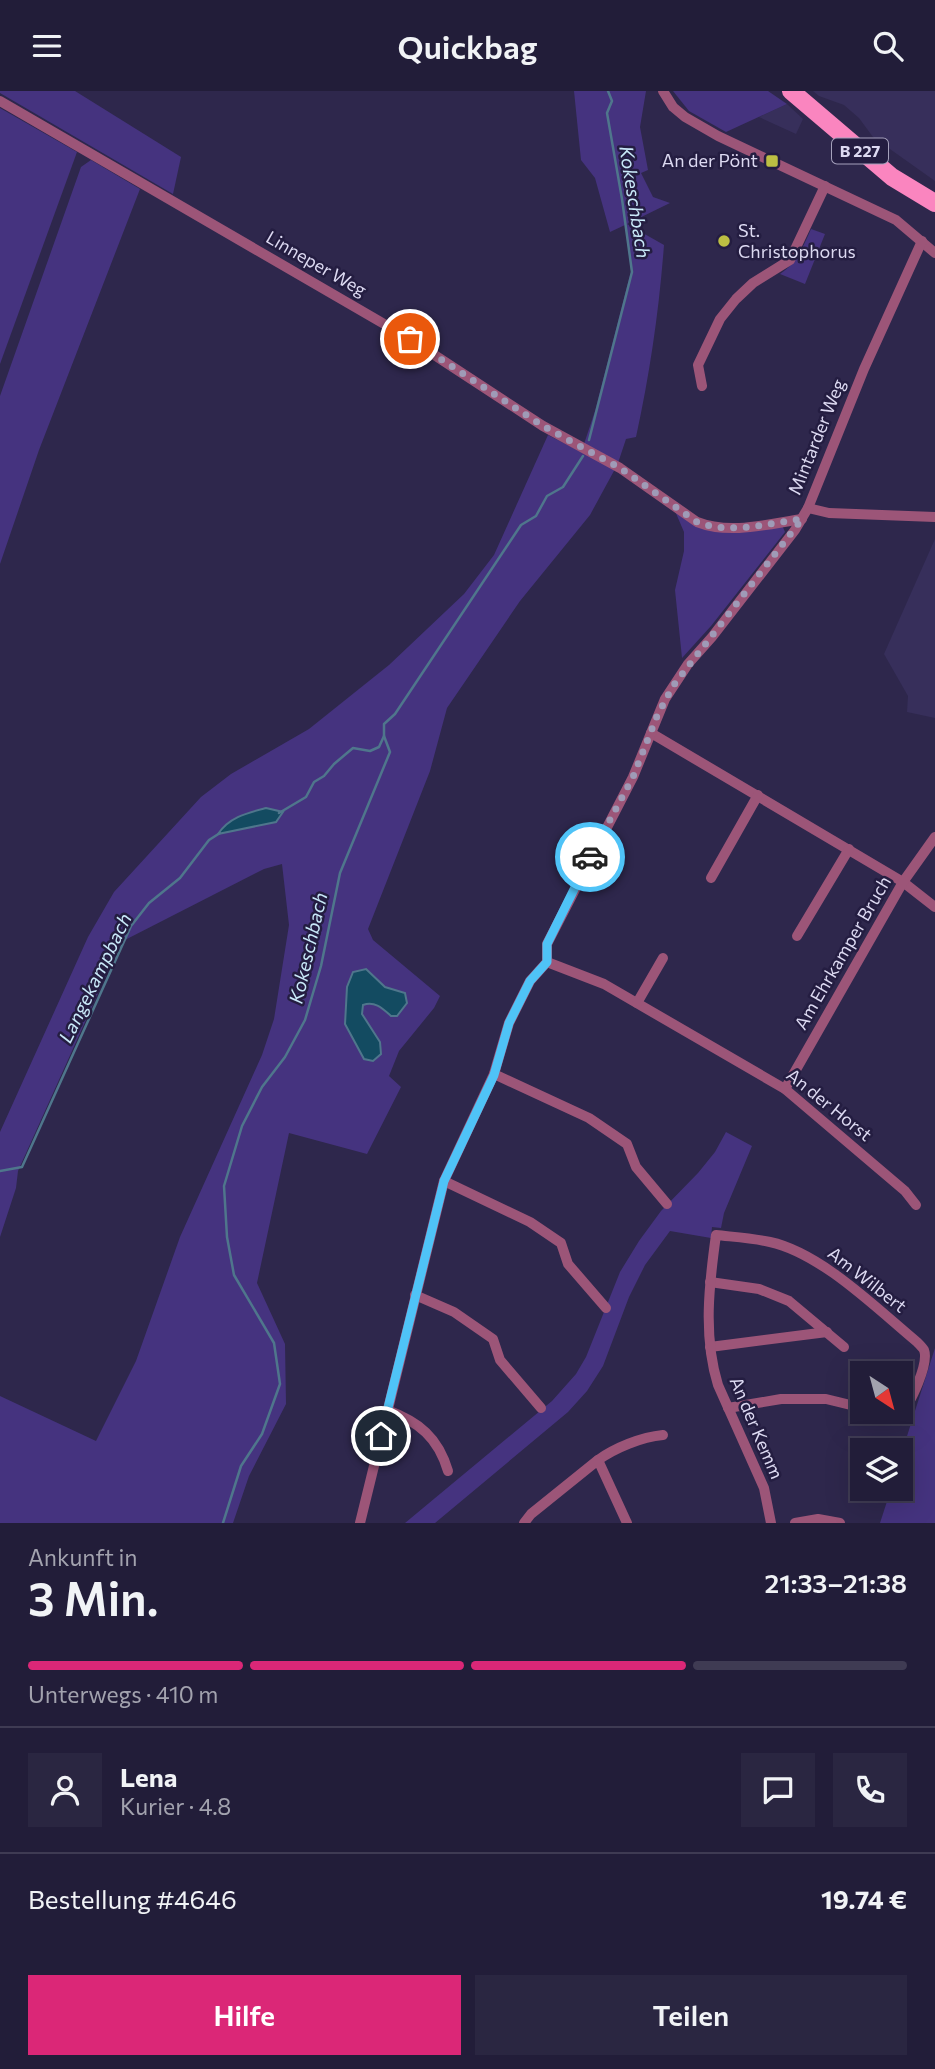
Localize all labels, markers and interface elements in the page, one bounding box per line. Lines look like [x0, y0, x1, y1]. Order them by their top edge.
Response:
text: Quickbag [398, 26, 537, 66]
icon: menu [28, 27, 66, 65]
icon: search [869, 27, 907, 65]
road number: B 227 [832, 139, 888, 163]
water label: Kokeschbach [615, 144, 656, 260]
place label: An der Pönt [662, 149, 758, 171]
marker: An der Pönt [764, 153, 780, 169]
place label: St. Christophorus [738, 219, 856, 262]
street label: Linneper Weg [262, 226, 371, 301]
marker: St. Christophorus [716, 233, 732, 249]
pin [380, 309, 440, 369]
icon: bag [391, 320, 429, 358]
street label: Mintarder Weg [783, 375, 849, 498]
courier [555, 822, 625, 892]
icon: car [571, 838, 609, 876]
street label: Am Ehrkamper Bruch [789, 872, 895, 1033]
water label: Kokeschbach [284, 890, 332, 1006]
water label: Langekampbach [53, 909, 136, 1046]
street label: An der Horst [783, 1063, 877, 1145]
street label: Am Wilbert [824, 1242, 911, 1317]
north arrow [850, 1361, 914, 1425]
map controls [850, 1361, 913, 1501]
street label: An der Kemm [725, 1373, 788, 1482]
pin [351, 1406, 411, 1466]
icon: home [362, 1417, 400, 1455]
button: layers [850, 1438, 913, 1501]
text: Ankunft in [28, 1543, 138, 1571]
text: 21:33–21:38 [765, 1567, 907, 1598]
text: 3 Min. [28, 1569, 158, 1625]
text: Unterwegs · 410 m [28, 1680, 218, 1708]
button: person [28, 1753, 102, 1827]
button: chat [741, 1753, 815, 1827]
button: phone [833, 1753, 907, 1827]
text: Lena [120, 1761, 178, 1792]
text: Kurier · 4.8 [120, 1792, 231, 1820]
text: Bestellung #4646 [28, 1883, 237, 1914]
text: 19.74 € [821, 1883, 907, 1914]
button: Hilfe [28, 1975, 461, 2055]
button: Teilen [475, 1975, 907, 2055]

